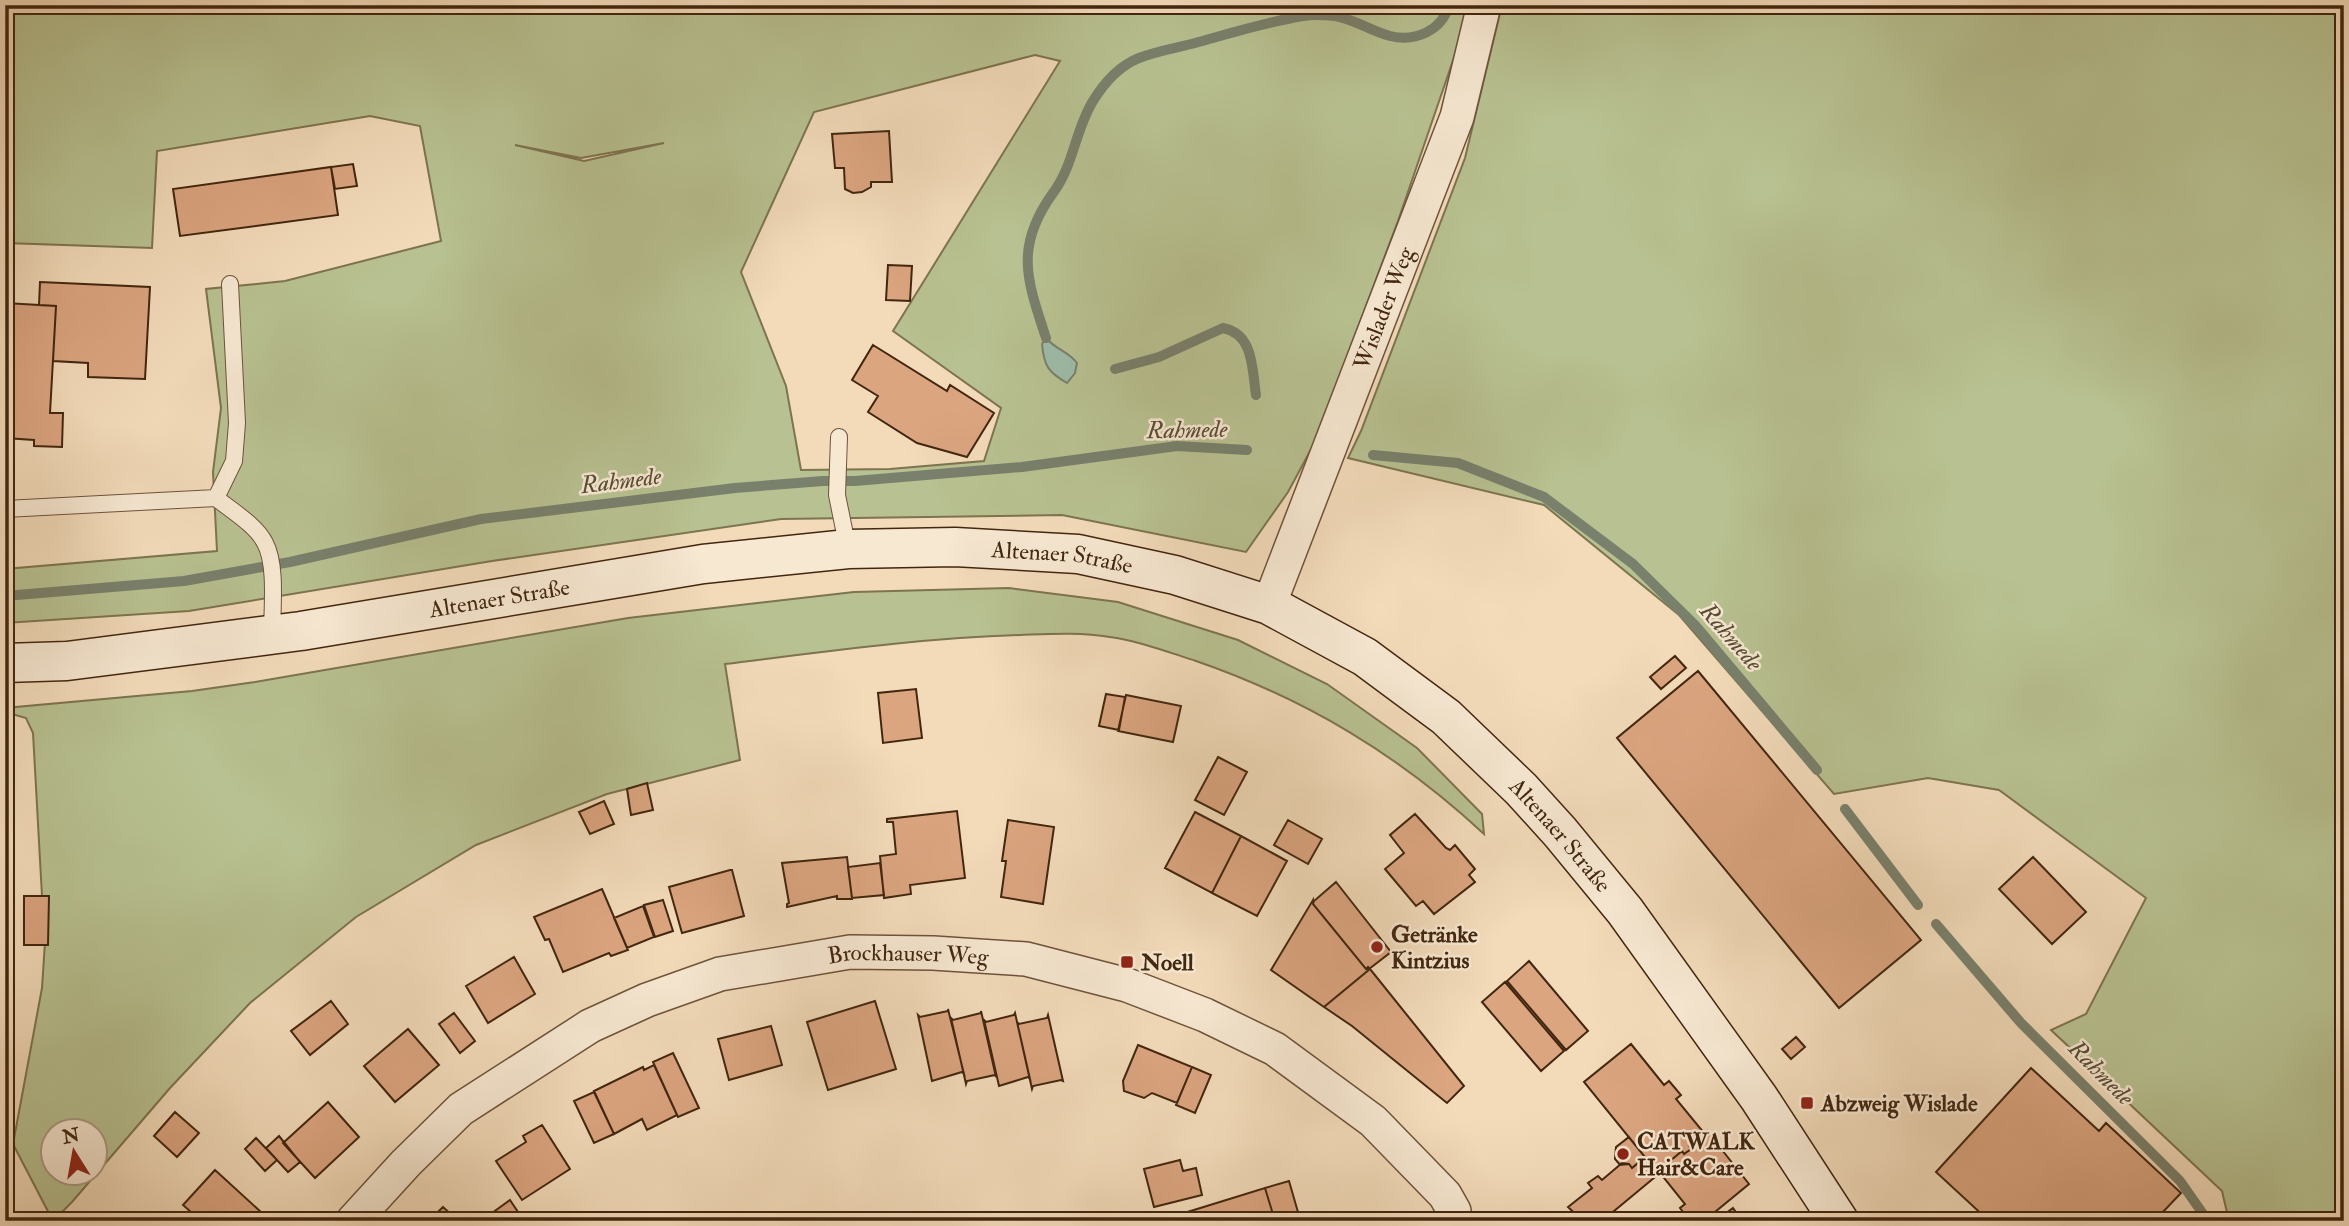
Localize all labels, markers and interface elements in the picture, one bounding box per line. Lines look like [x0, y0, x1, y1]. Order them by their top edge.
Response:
street label: Wislader Weg [1346, 242, 1420, 375]
water label: Rahmede [1145, 414, 1229, 446]
water label: Rahmede [578, 461, 664, 501]
street label: Altenaer Straße [990, 535, 1136, 580]
street label: Altenaer Straße [426, 572, 572, 624]
water label: Rahmede [1692, 596, 1770, 678]
street label: Altenaer Straße [1503, 771, 1618, 898]
place label: Getränke Kintzius [1391, 920, 1478, 975]
street label: Brockhauser Weg [825, 937, 990, 971]
marker: Getränke Kintzius [1369, 939, 1385, 955]
place label: Noell [1140, 948, 1195, 977]
marker: Noell [1119, 954, 1135, 970]
water label: Rahmede [2061, 1033, 2141, 1113]
place label: Abzweig Wislade [1820, 1089, 1978, 1119]
marker: Abzweig Wislade [1799, 1095, 1815, 1111]
north arrow [38, 1118, 108, 1188]
text: N [59, 1123, 83, 1150]
place label: CATWALK Hair&Care [1637, 1127, 1756, 1182]
marker: CATWALK Hair&Care [1615, 1146, 1631, 1162]

